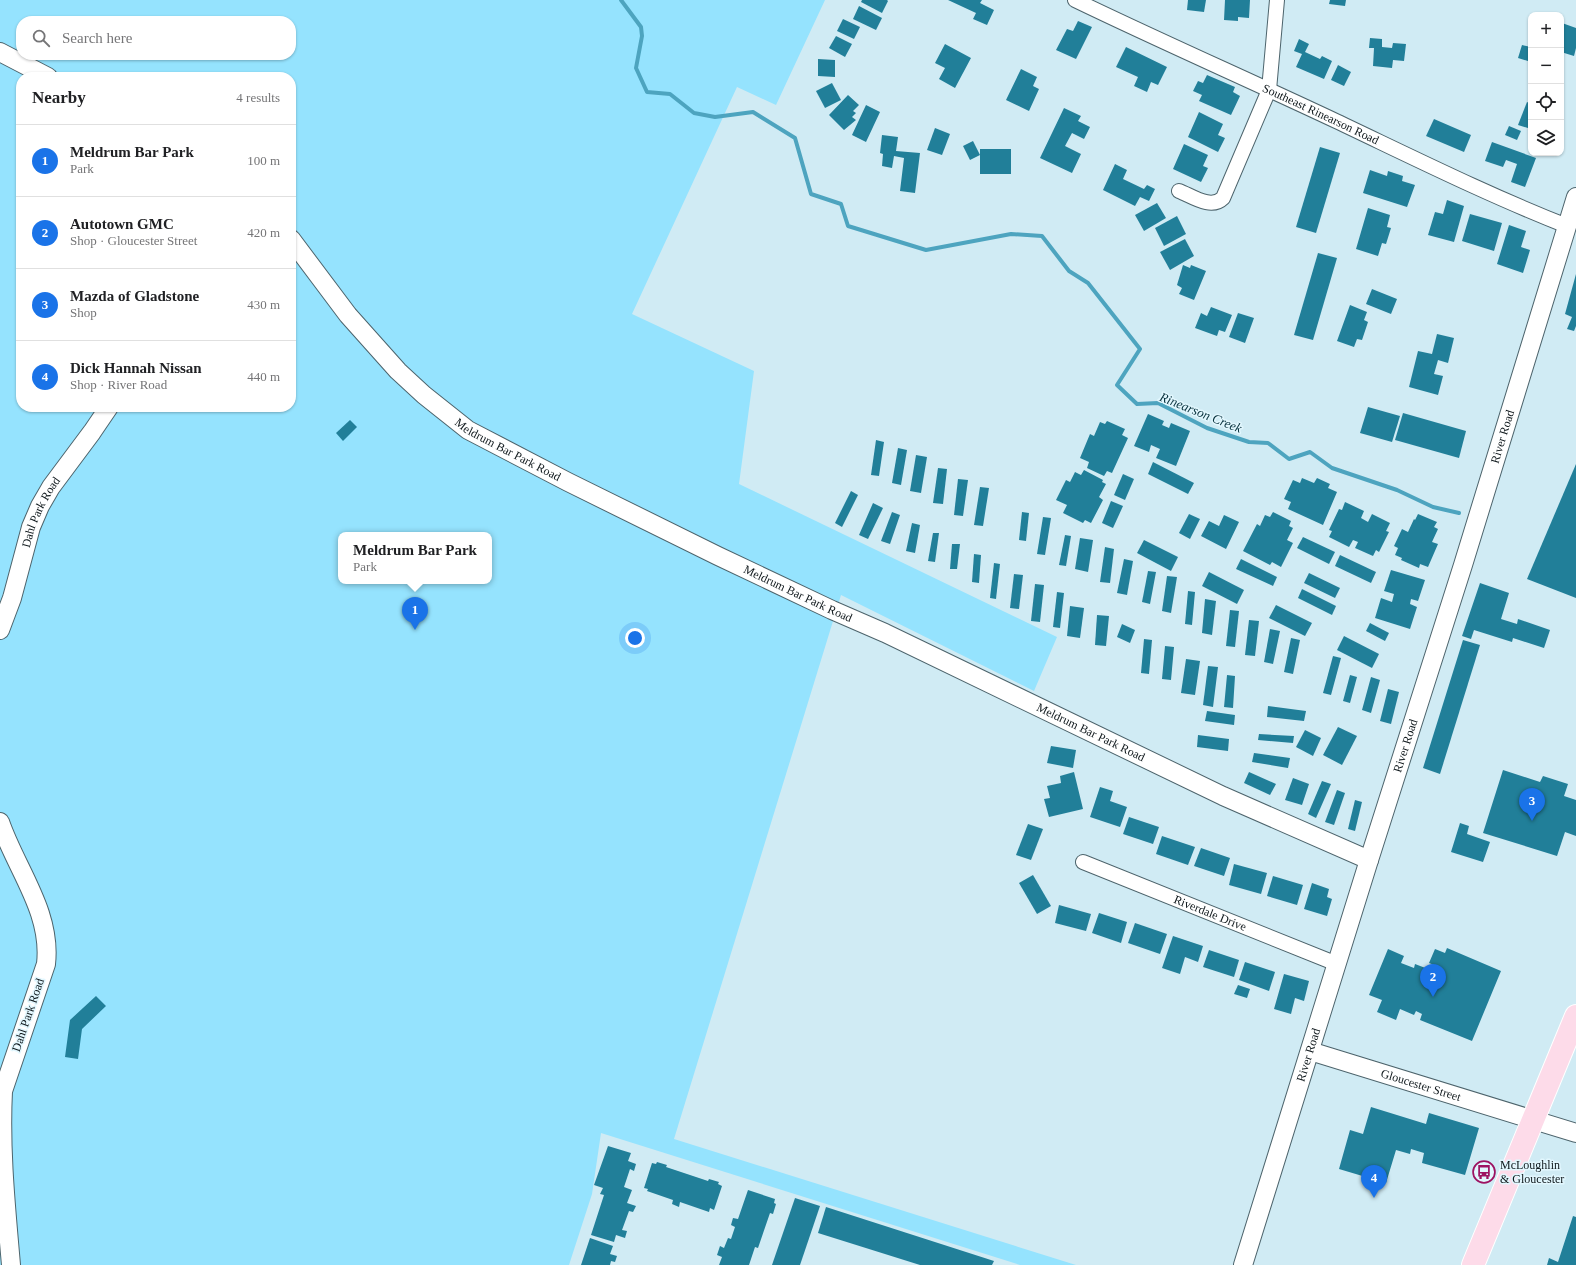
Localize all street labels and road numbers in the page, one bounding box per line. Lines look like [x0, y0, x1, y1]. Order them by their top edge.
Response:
street label: Southeast Rinearson Road [1260, 81, 1381, 147]
street label: River Road [1488, 408, 1517, 465]
street label: Meldrum Bar Park Road [452, 415, 563, 484]
street label: Dahl Park Road [19, 474, 63, 549]
street label: Meldrum Bar Park Road [741, 562, 854, 625]
street label: Meldrum Bar Park Road [1034, 700, 1147, 764]
street label: River Road [1390, 717, 1420, 774]
street label: Riverdale Drive [1172, 892, 1248, 934]
street label: Dahl Park Road [9, 976, 47, 1054]
street label: River Road [1293, 1027, 1323, 1083]
street label: Gloucester Street [1379, 1066, 1463, 1104]

